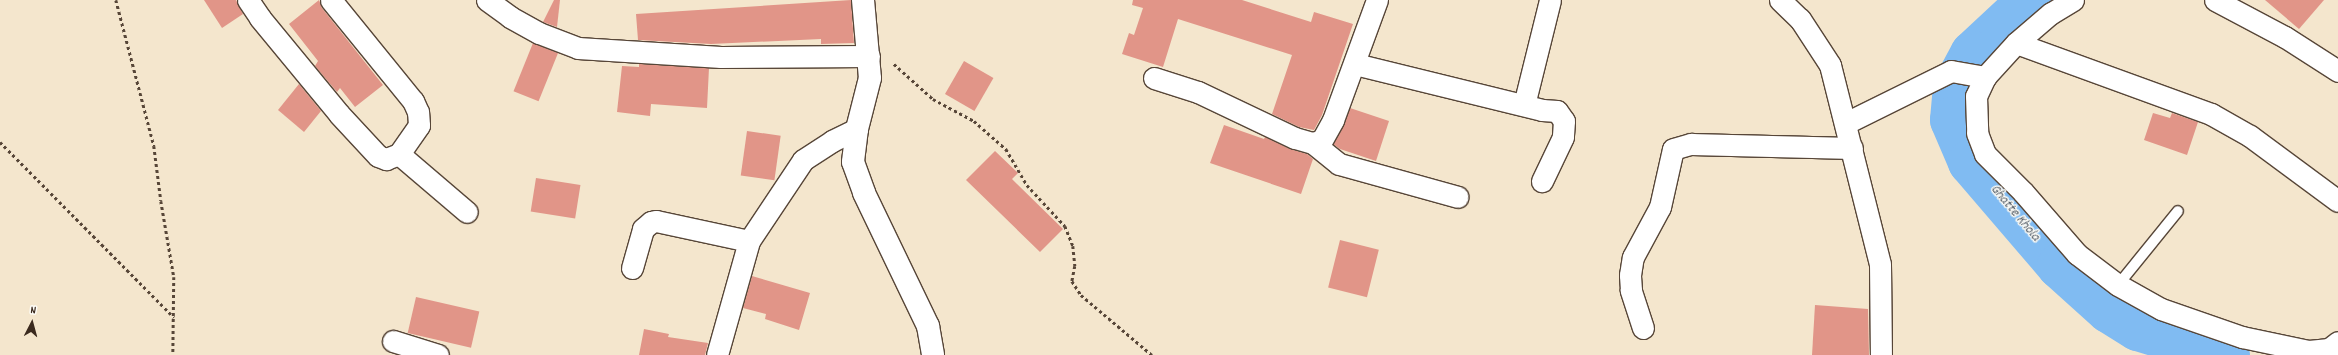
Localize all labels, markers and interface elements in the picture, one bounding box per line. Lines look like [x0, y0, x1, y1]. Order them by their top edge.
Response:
water label: Ghatte Khola [1986, 181, 2044, 245]
north arrow [12, 303, 52, 343]
text: N [30, 303, 37, 319]

